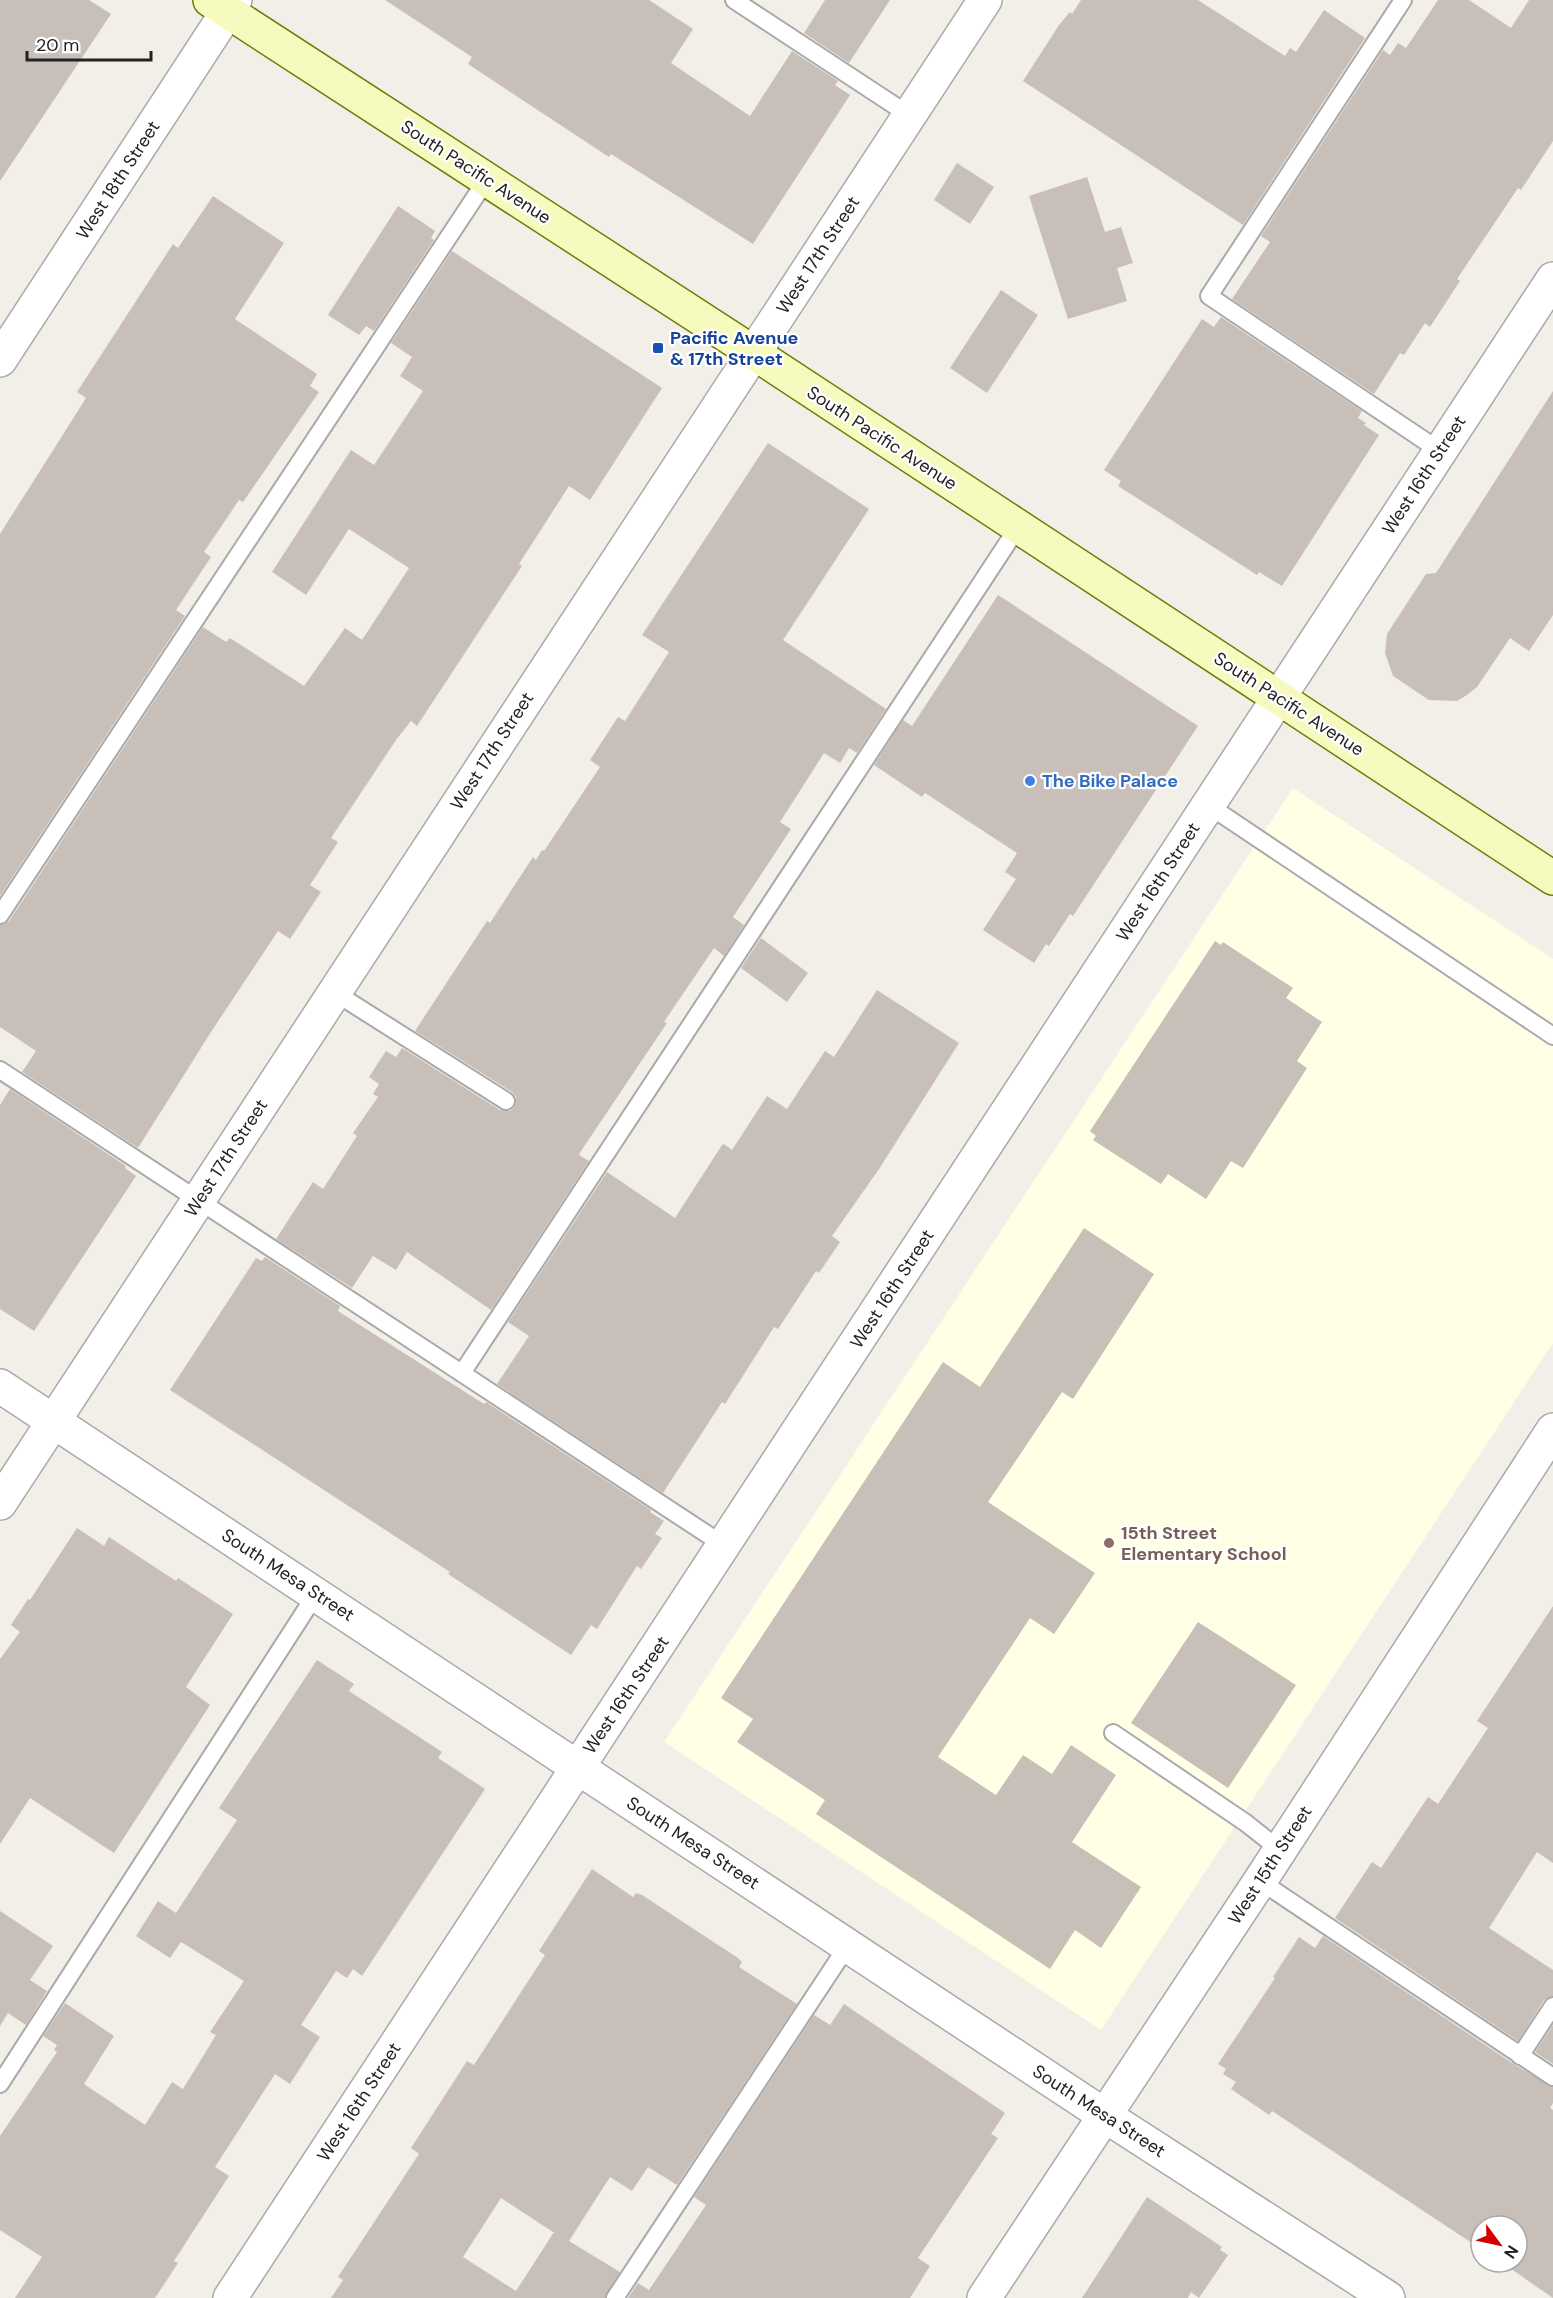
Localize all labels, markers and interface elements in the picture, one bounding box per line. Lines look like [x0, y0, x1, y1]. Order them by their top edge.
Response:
scale bar [27, 24, 152, 62]
text: 20 m [36, 33, 79, 57]
street label: South Pacific Avenue [396, 114, 556, 230]
street label: West 18th Street [71, 116, 165, 244]
street label: West 17th Street [771, 192, 865, 318]
place label: Pacific Avenue & 17th Street [670, 326, 799, 371]
marker: Pacific Avenue & 17th Street [651, 341, 665, 355]
street label: South Pacific Avenue [802, 380, 962, 496]
street label: West 16th Street [1377, 411, 1471, 539]
street label: South Pacific Avenue [1209, 646, 1369, 762]
street label: West 17th Street [445, 688, 539, 814]
place label: The Bike Palace [1042, 769, 1178, 793]
marker: The Bike Palace [1023, 774, 1037, 788]
street label: West 16th Street [1111, 818, 1205, 946]
street label: West 17th Street [179, 1095, 273, 1221]
street label: West 16th Street [845, 1225, 939, 1353]
place label: 15th Street Elementary School [1121, 1521, 1287, 1566]
street label: South Mesa Street [217, 1523, 359, 1627]
marker: 15th Street Elementary School [1102, 1536, 1116, 1550]
street label: West 16th Street [578, 1631, 674, 1759]
street label: South Mesa Street [622, 1791, 764, 1895]
street label: West 15th Street [1223, 1801, 1317, 1929]
street label: West 16th Street [312, 2038, 406, 2166]
street label: South Mesa Street [1028, 2059, 1170, 2163]
north arrow [1469, 2214, 1529, 2274]
text: N [1499, 2241, 1523, 2263]

